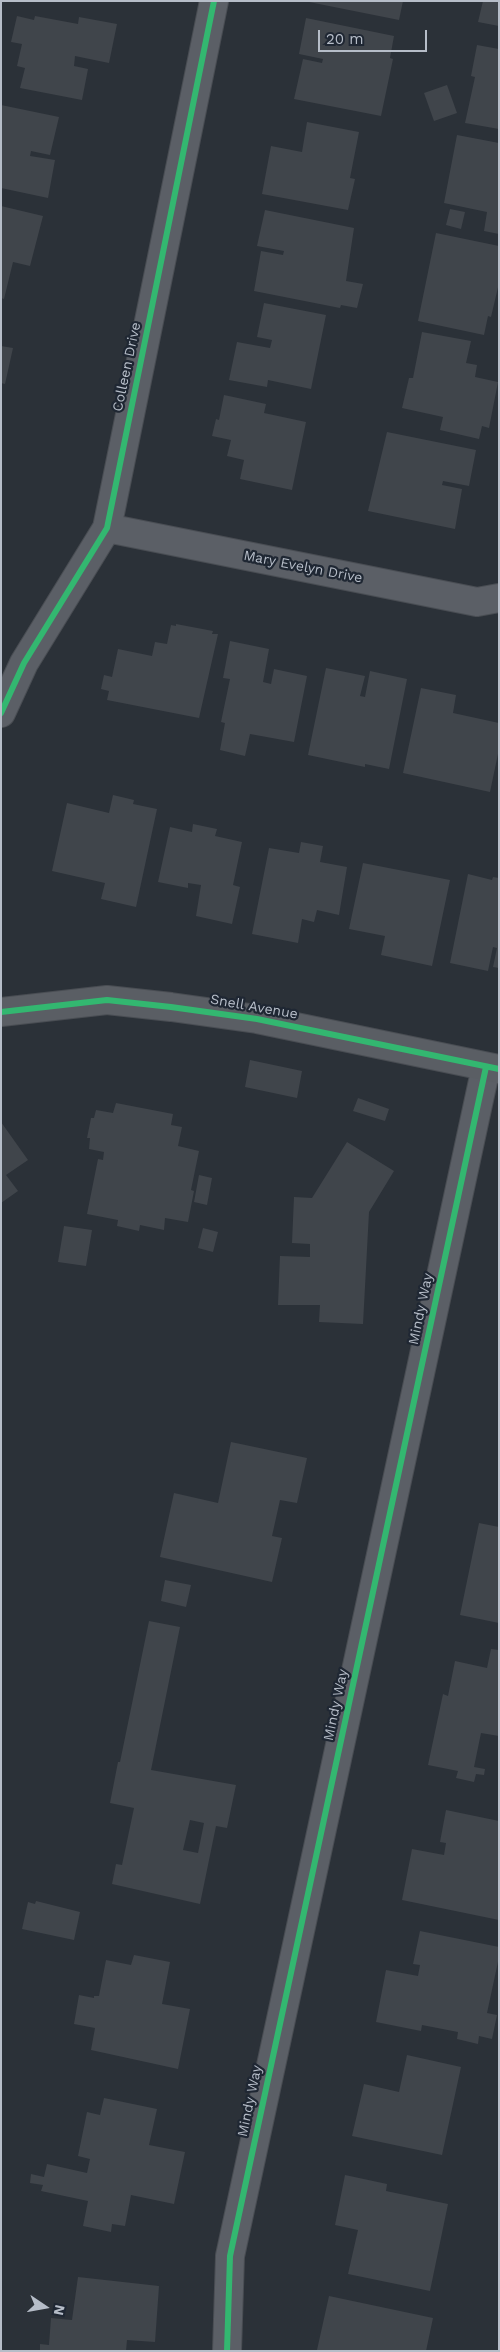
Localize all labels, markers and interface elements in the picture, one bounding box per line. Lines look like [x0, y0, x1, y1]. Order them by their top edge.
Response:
scale bar [320, 20, 429, 52]
text: 20 m [326, 30, 364, 48]
street label: Colleen Drive [109, 321, 145, 413]
street label: Mary Evelyn Drive [242, 547, 364, 587]
street label: Snell Avenue [209, 991, 299, 1023]
street label: Mindy Way [405, 1272, 437, 1346]
street label: Mindy Way [320, 1668, 352, 1742]
street label: Mindy Way [234, 2064, 266, 2138]
north arrow [20, 2282, 70, 2332]
text: N [51, 2303, 69, 2317]

